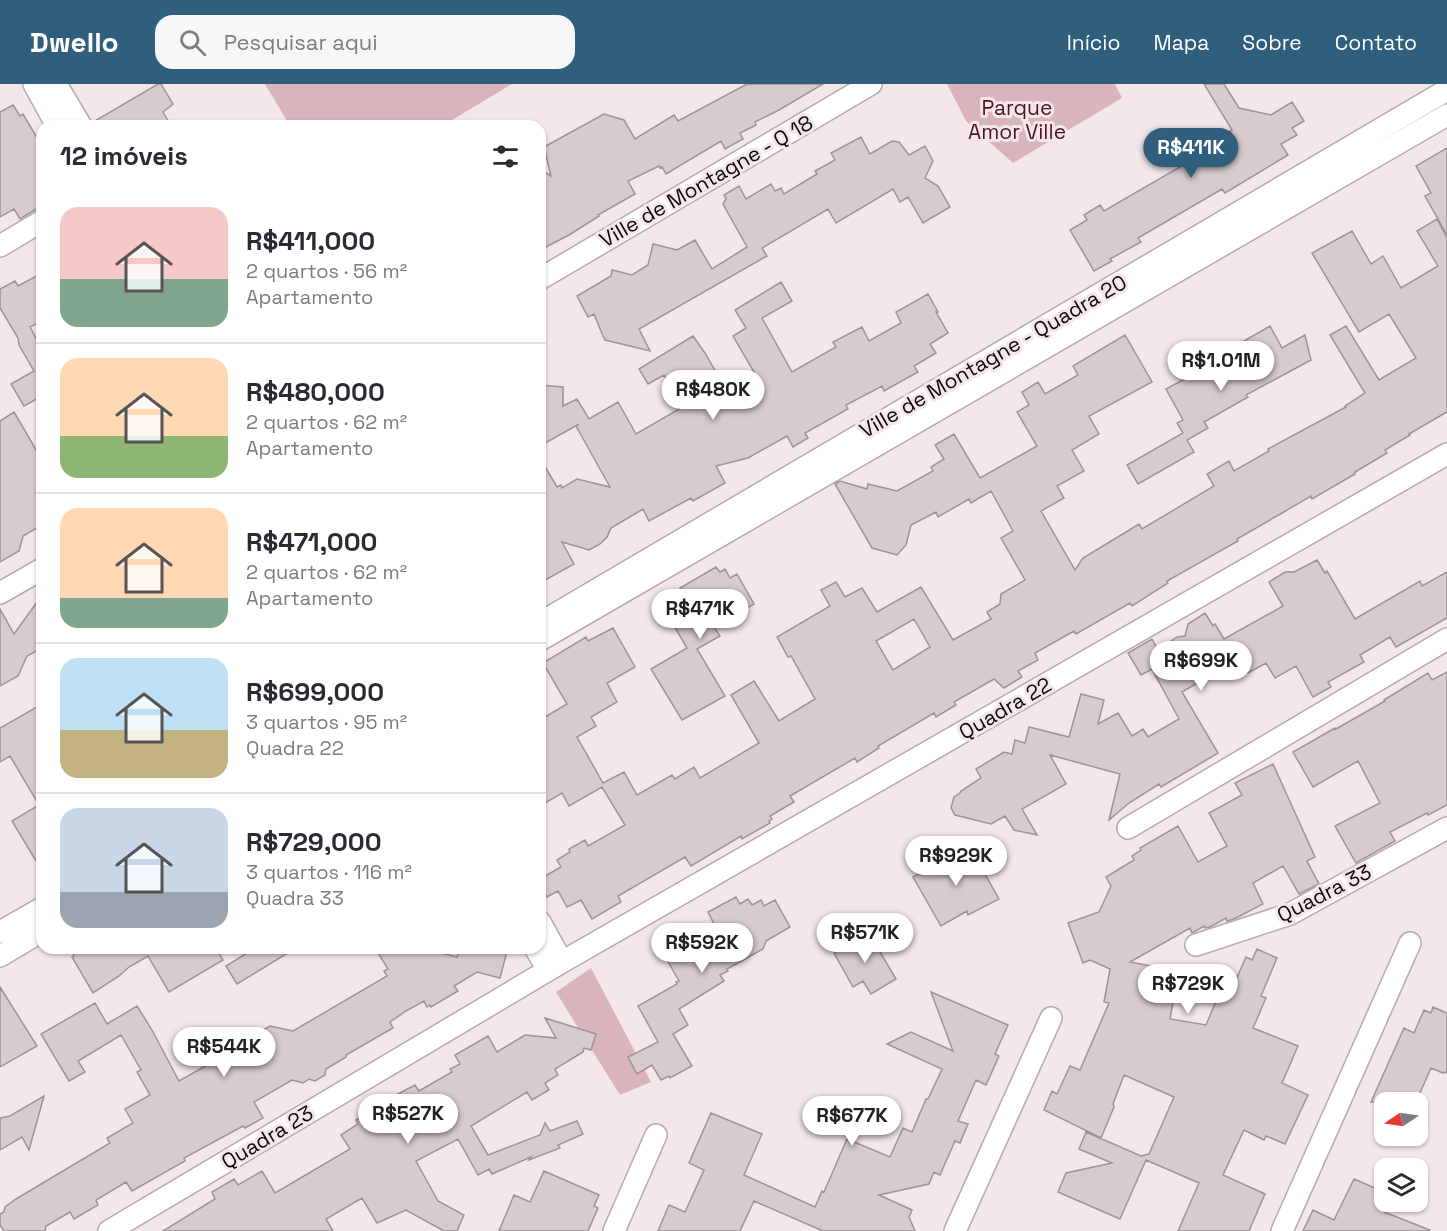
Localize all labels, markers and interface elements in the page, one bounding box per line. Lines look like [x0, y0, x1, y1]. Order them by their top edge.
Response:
search box [155, 15, 575, 69]
text: Dwello [30, 24, 119, 60]
icon: search [176, 26, 209, 59]
text: Pesquisar aqui [224, 28, 378, 56]
text: Início [1067, 29, 1120, 56]
text: Mapa [1153, 29, 1209, 56]
text: Sobre [1242, 29, 1302, 56]
text: Contato [1335, 29, 1417, 56]
park label: Parque Amor Ville [968, 94, 1066, 145]
street label: Ville de Montagne - Q 18 [594, 109, 818, 253]
pin: R$411K [1142, 128, 1240, 179]
text: R$411K [1157, 134, 1225, 160]
text: 12 imóveis [60, 139, 188, 173]
icon: filters [489, 140, 522, 173]
text: R$411,000 [246, 224, 375, 258]
icon: home [108, 231, 180, 303]
text: 2 quartos · 56 m² [246, 258, 407, 284]
street label: Ville de Montagne - Quadra 20 [855, 268, 1131, 444]
text: Apartamento [246, 284, 373, 310]
pin: R$1.01M [1166, 341, 1276, 392]
text: R$1.01M [1181, 347, 1261, 373]
pin: R$480K [664, 370, 762, 421]
text: R$480,000 [246, 375, 385, 409]
text: R$480K [676, 376, 750, 402]
icon: home [108, 382, 180, 454]
text: 2 quartos · 62 m² [246, 409, 407, 435]
text: Apartamento [246, 435, 373, 461]
text: R$471,000 [246, 525, 377, 559]
icon: home [108, 532, 180, 604]
text: 2 quartos · 62 m² [246, 559, 407, 585]
text: Apartamento [246, 585, 373, 611]
pin: R$471K [651, 589, 749, 640]
text: R$471K [665, 595, 735, 621]
pin: R$699K [1152, 641, 1250, 692]
text: R$699K [1164, 647, 1238, 673]
street label: Quadra 22 [954, 671, 1056, 745]
text: R$699,000 [246, 675, 384, 709]
icon: home [108, 682, 180, 754]
text: 3 quartos · 95 m² [246, 709, 407, 735]
text: Quadra 22 [246, 735, 344, 761]
text: R$729,000 [246, 825, 382, 859]
icon: home [108, 832, 180, 904]
pin: R$929K [907, 836, 1005, 887]
text: R$929K [919, 842, 993, 868]
street label: Quadra 33 [1272, 858, 1376, 928]
text: 3 quartos · 116 m² [246, 859, 412, 885]
text: Quadra 33 [246, 885, 344, 911]
pin: R$571K [816, 913, 914, 964]
text: R$571K [831, 919, 899, 945]
pin: R$592K [653, 923, 751, 974]
text: R$592K [665, 929, 739, 955]
pin: R$729K [1139, 964, 1237, 1015]
text: R$729K [1152, 970, 1224, 996]
pin: R$544K [175, 1027, 273, 1078]
text: R$544K [187, 1033, 261, 1059]
north arrow [1374, 1092, 1428, 1146]
map controls [1374, 1092, 1428, 1212]
pin: R$527K [359, 1094, 457, 1145]
pin: R$677K [803, 1096, 901, 1147]
street label: Quadra 23 [216, 1099, 318, 1175]
text: R$527K [372, 1100, 444, 1126]
text: R$677K [816, 1102, 888, 1128]
button: layers [1374, 1158, 1428, 1212]

